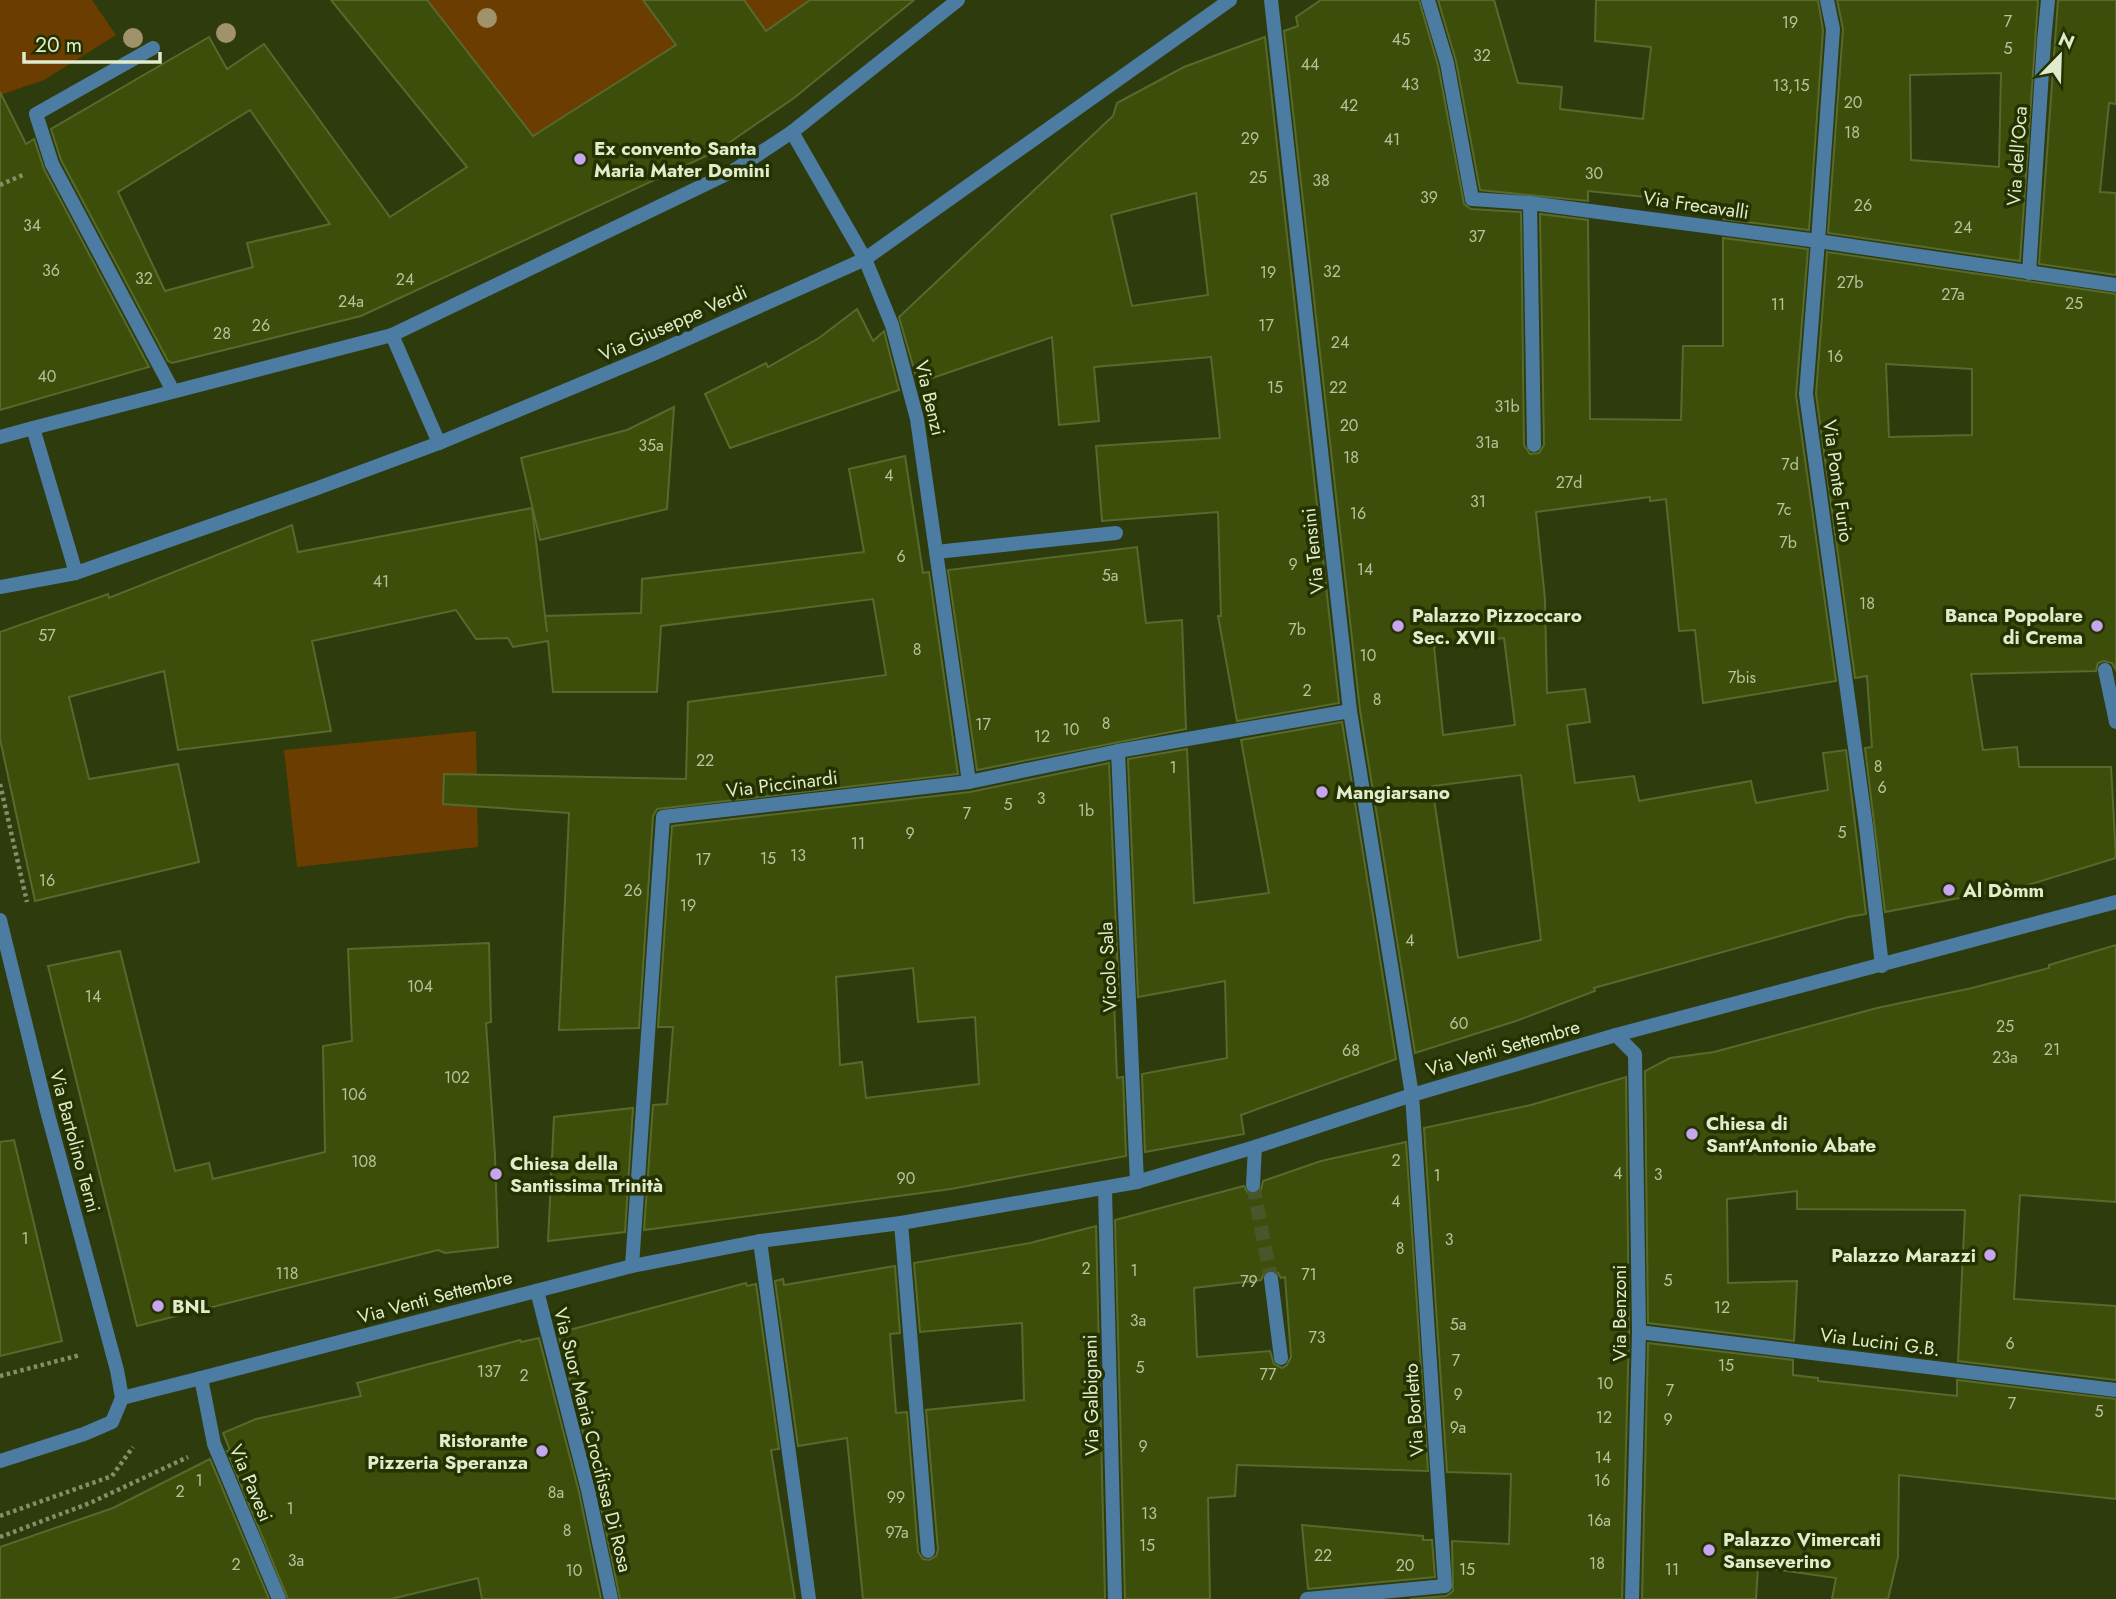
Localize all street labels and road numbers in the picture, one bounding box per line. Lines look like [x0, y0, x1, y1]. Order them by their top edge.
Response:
street label: Via dell'Oca [2000, 105, 2034, 207]
street label: Via Frecavalli [1641, 184, 1751, 226]
street label: Via Giuseppe Verdi [595, 278, 751, 368]
street label: Via Benzi [908, 358, 952, 438]
street label: Via Ponte Furio [1816, 418, 1860, 544]
street label: Via Tensini [1295, 507, 1331, 595]
street label: Via Piccinardi [725, 764, 839, 804]
street label: Vicolo Sala [1092, 921, 1124, 1013]
street label: Via Venti Settembre [1423, 1013, 1583, 1083]
street label: Via Bartolino Terni [43, 1066, 107, 1216]
street label: Via Venti Settembre [355, 1263, 516, 1331]
street label: Via Benzoni [1606, 1265, 1633, 1361]
street label: Via Suor Maria Crocifissa Di Rosa [547, 1305, 639, 1575]
street label: Via Lucini G.B. [1818, 1321, 1942, 1363]
street label: Via Galbignani [1076, 1334, 1106, 1456]
street label: Via Borletto [1397, 1362, 1431, 1458]
street label: Via Pavesi [223, 1440, 279, 1526]

